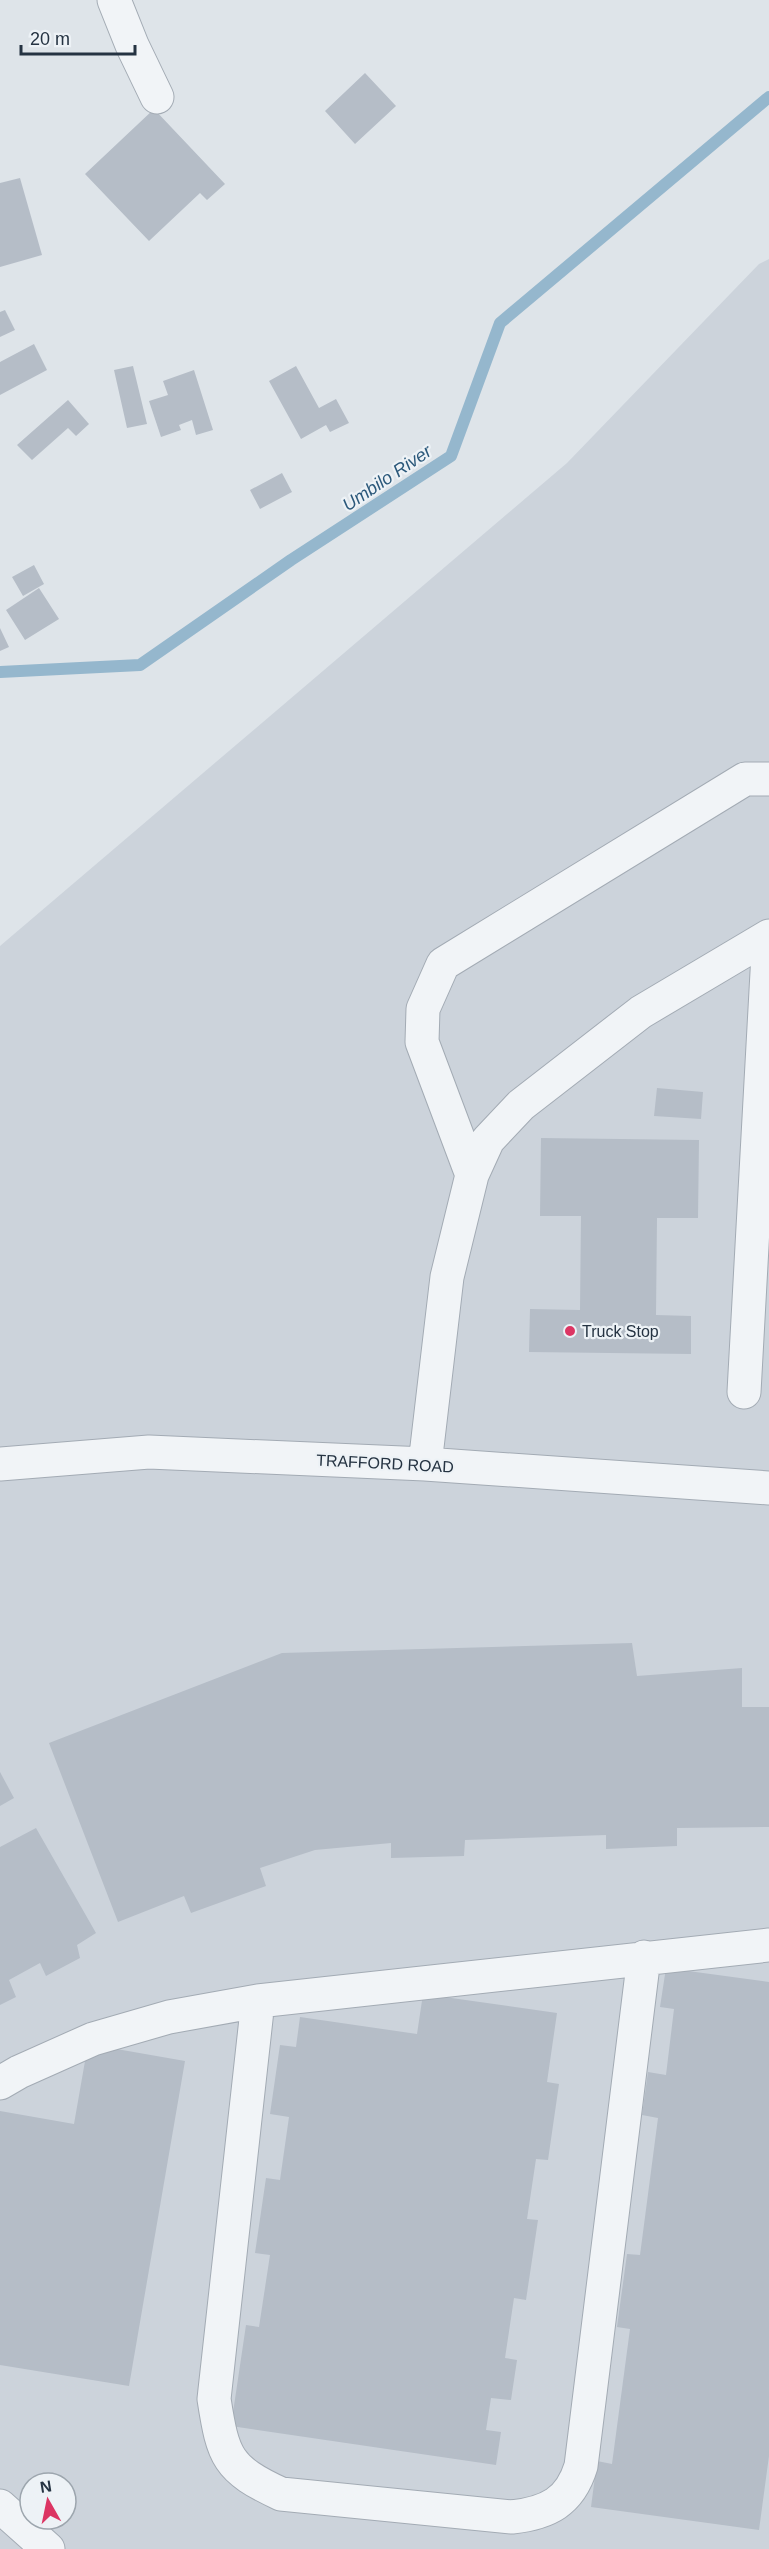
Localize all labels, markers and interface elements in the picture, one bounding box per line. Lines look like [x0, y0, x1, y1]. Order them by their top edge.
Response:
scale bar [21, 18, 135, 56]
text: 20 m [30, 29, 70, 49]
water label: Umbilo River [339, 440, 436, 515]
place label: Truck Stop [582, 1323, 659, 1340]
marker: Truck Stop [563, 1324, 577, 1338]
street label: TRAFFORD ROAD [316, 1451, 454, 1476]
north arrow [18, 2471, 78, 2531]
text: N [39, 2477, 53, 2496]

